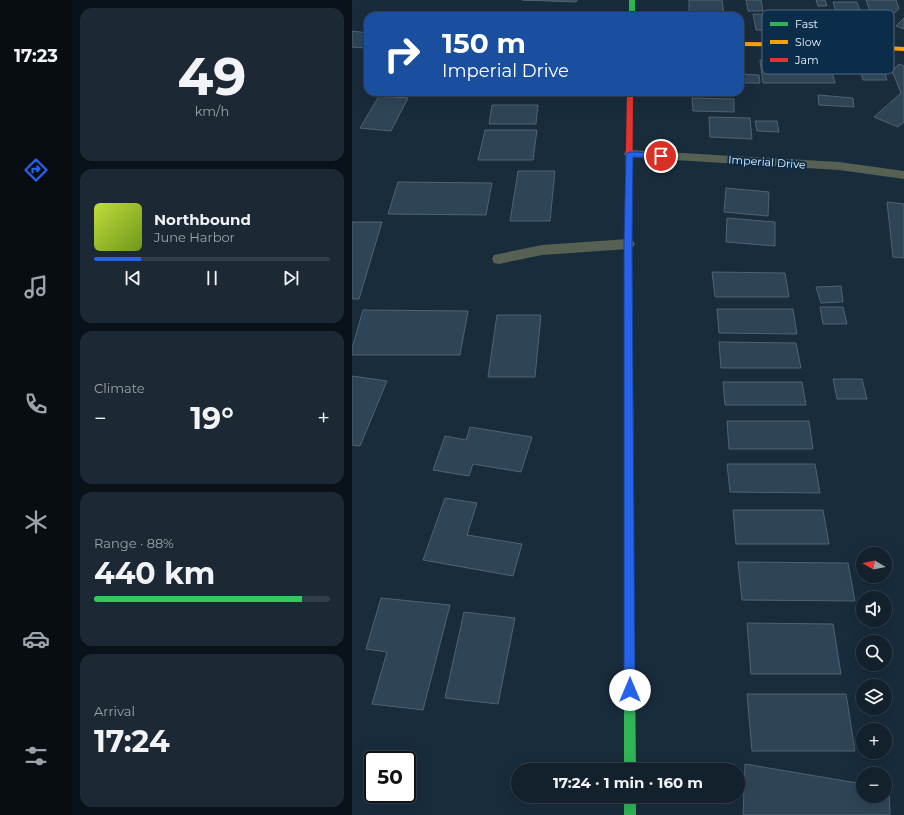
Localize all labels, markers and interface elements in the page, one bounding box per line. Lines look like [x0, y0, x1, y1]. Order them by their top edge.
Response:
legend [762, 10, 894, 74]
text: Fast [795, 17, 819, 31]
text: 150 m [442, 26, 526, 60]
icon: right [376, 28, 428, 80]
text: Slow [795, 35, 821, 49]
text: 17:23 [14, 45, 58, 67]
text: 49 [178, 45, 246, 108]
text: Jam [794, 53, 819, 67]
text: Imperial Drive [442, 60, 569, 82]
text: km/h [195, 103, 229, 119]
pin [644, 139, 678, 173]
icon: arrive [650, 145, 672, 167]
street label: Imperial Drive [728, 152, 807, 172]
icon: directions [22, 156, 50, 184]
text: Northbound [154, 210, 251, 229]
text: June Harbor [154, 229, 235, 245]
icon: previous [122, 267, 144, 289]
icon: pause [201, 267, 223, 289]
icon: next [280, 267, 302, 289]
icon: music [22, 273, 50, 301]
text: Climate [94, 380, 145, 396]
icon: phone [22, 390, 50, 418]
text: 19° [190, 400, 234, 437]
text: − [94, 405, 107, 432]
text: + [317, 405, 330, 432]
icon: climate [22, 508, 50, 536]
text: Range · 88% [94, 535, 174, 551]
north arrow [856, 547, 892, 583]
map controls [856, 547, 892, 803]
text: 440 km [94, 555, 215, 592]
button: sound [856, 591, 892, 627]
icon: car [22, 625, 50, 653]
button: search [856, 635, 892, 671]
position arrow [609, 669, 651, 711]
button: layers [856, 679, 892, 715]
text: Arrival [94, 703, 135, 719]
text: 17:24 [94, 723, 170, 760]
button: + [856, 723, 892, 759]
icon: filters [22, 742, 50, 770]
speed limit sign: 50 [364, 751, 416, 803]
button: − [856, 767, 892, 803]
text: 17:24 · 1 min · 160 m [553, 773, 703, 792]

